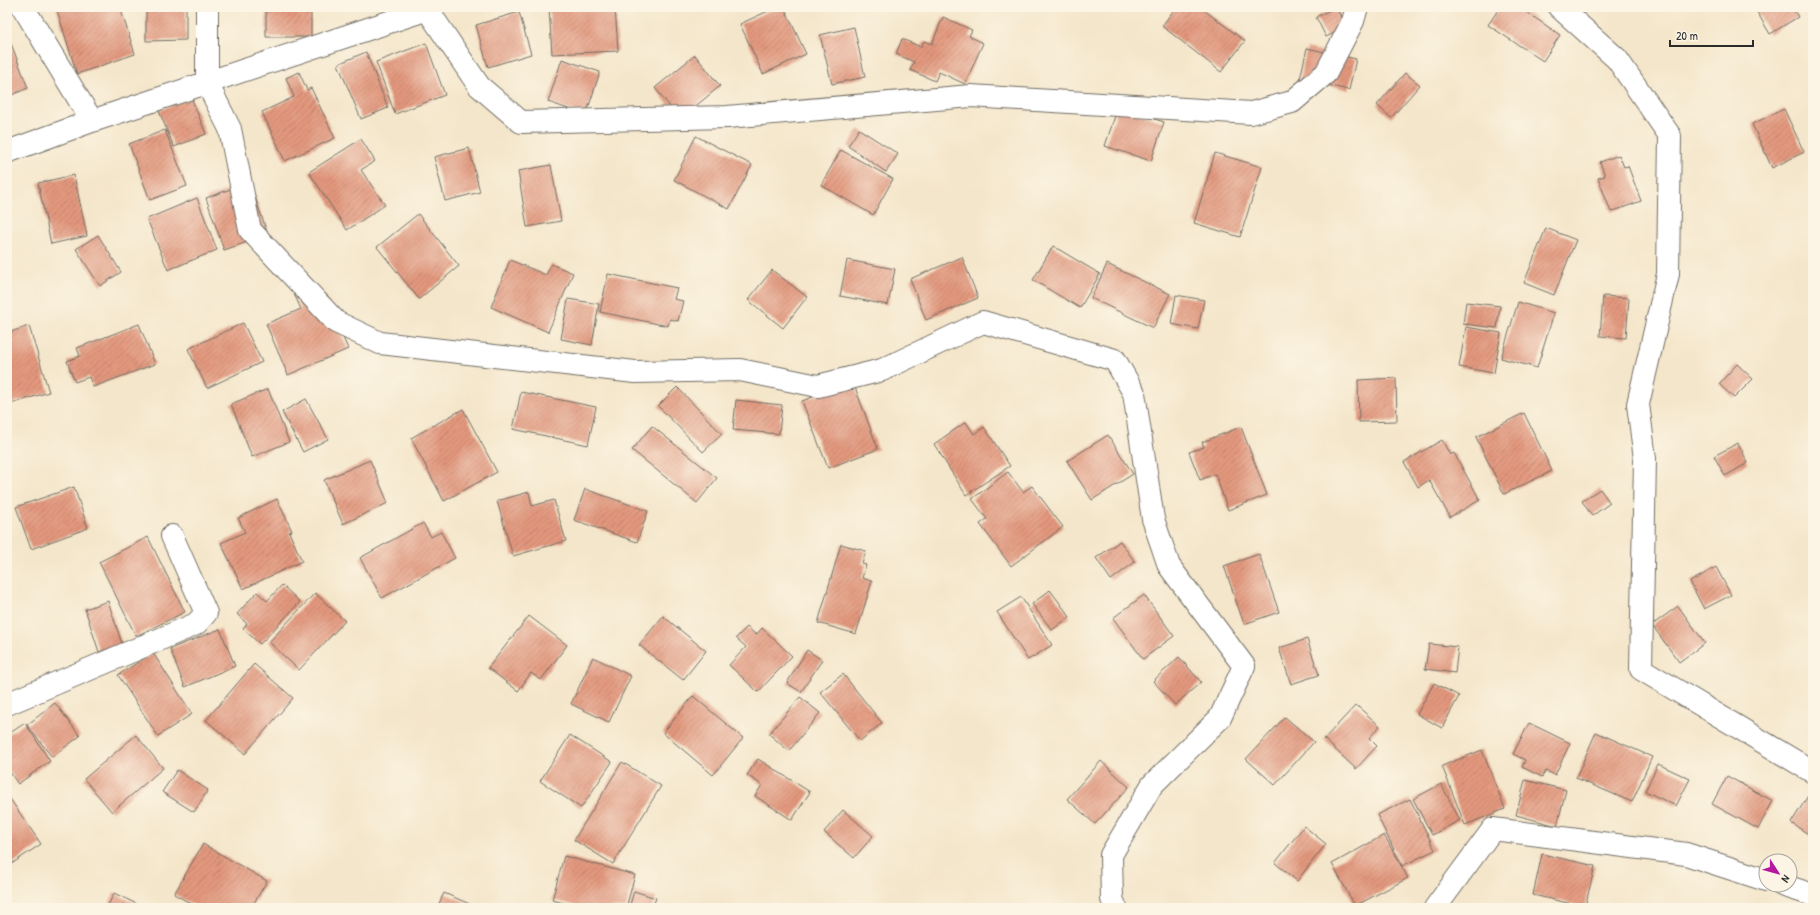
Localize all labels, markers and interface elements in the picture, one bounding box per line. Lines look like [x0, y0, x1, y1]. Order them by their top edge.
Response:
scale bar [1670, 22, 1753, 48]
text: 20 m [1676, 27, 1698, 44]
north arrow [1758, 853, 1798, 893]
text: N [1779, 872, 1793, 885]

